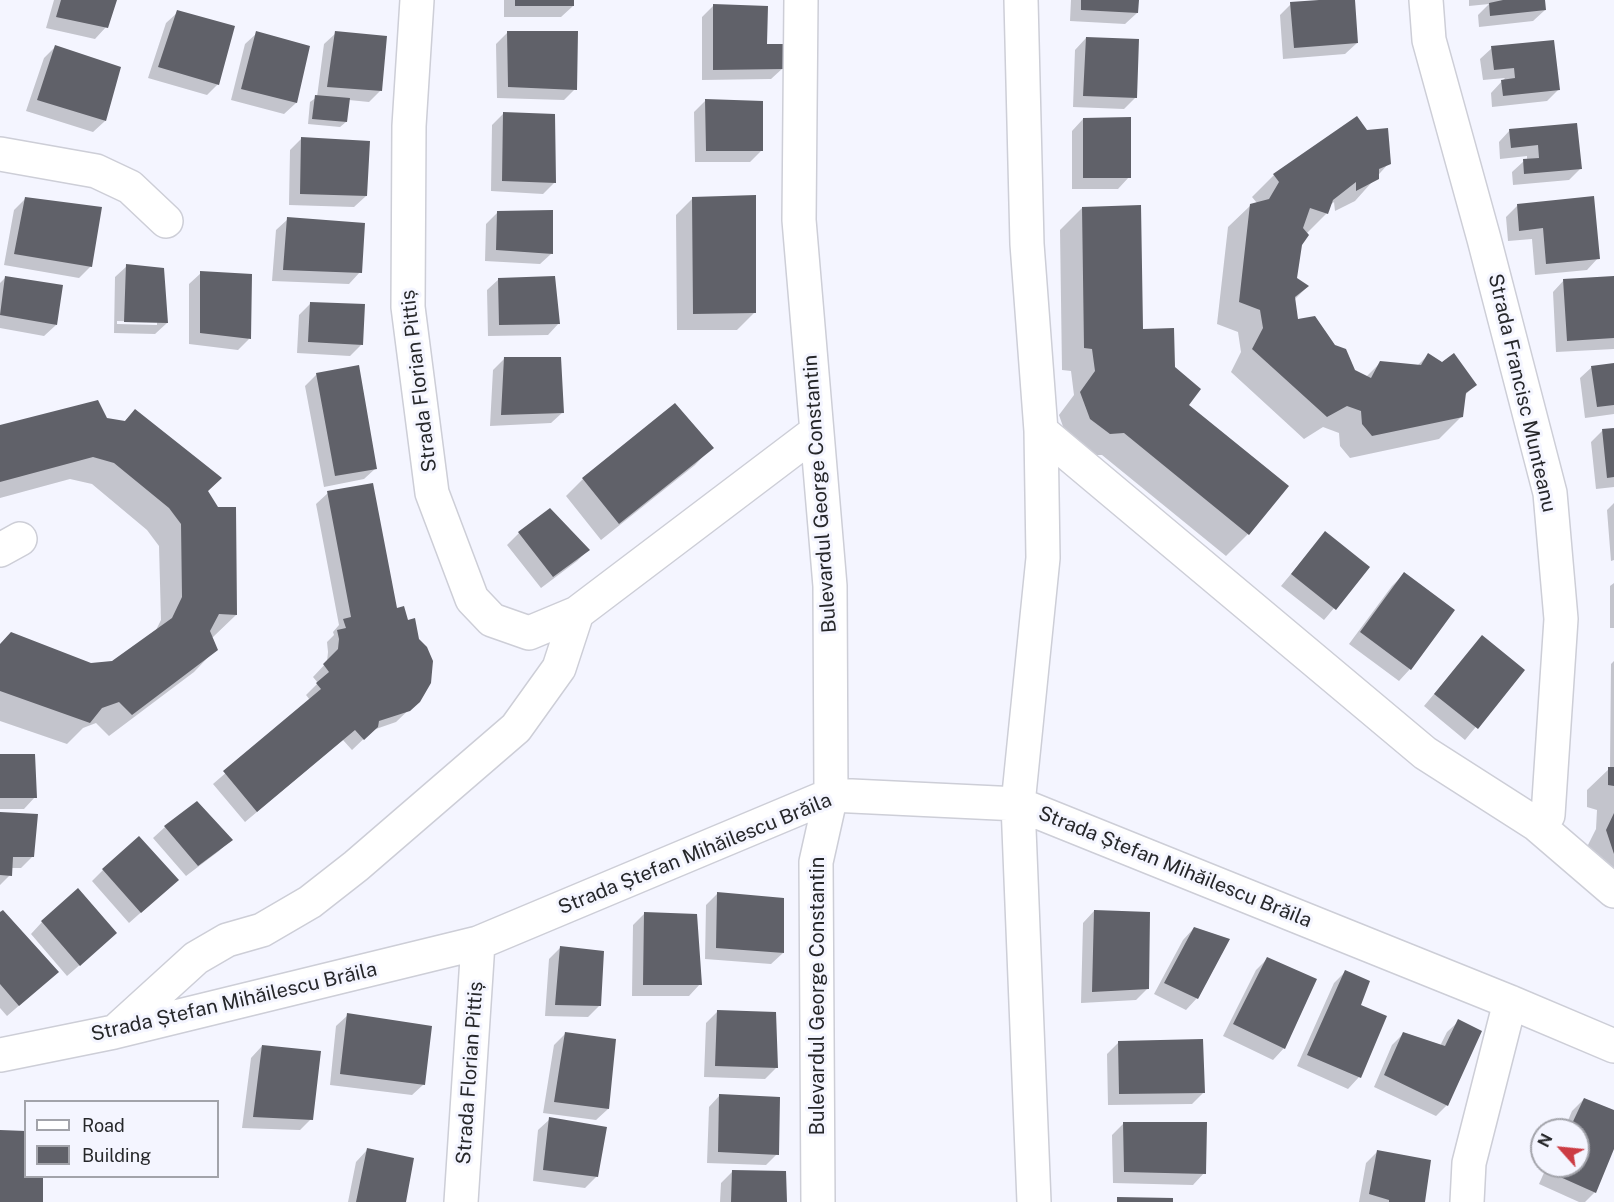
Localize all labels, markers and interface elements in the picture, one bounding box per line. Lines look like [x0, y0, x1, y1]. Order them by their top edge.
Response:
street label: Strada Francisc Munteanu [1483, 271, 1561, 515]
street label: Strada Florian Pittiș [396, 288, 442, 474]
street label: Bulevardul George Constantin [798, 354, 842, 634]
street label: Strada Ștefan Mihăilescu Brăila [555, 788, 835, 920]
street label: Strada Ștefan Mihăilescu Brăila [1035, 801, 1315, 933]
street label: Bulevardul George Constantin [806, 857, 830, 1135]
street label: Strada Ștefan Mihăilescu Brăila [89, 957, 379, 1047]
street label: Strada Florian Pittiș [452, 981, 488, 1165]
legend [24, 1100, 219, 1178]
text: Road [82, 1115, 125, 1136]
north arrow [1530, 1118, 1590, 1178]
text: N [1534, 1131, 1557, 1150]
text: Building [82, 1145, 151, 1166]

